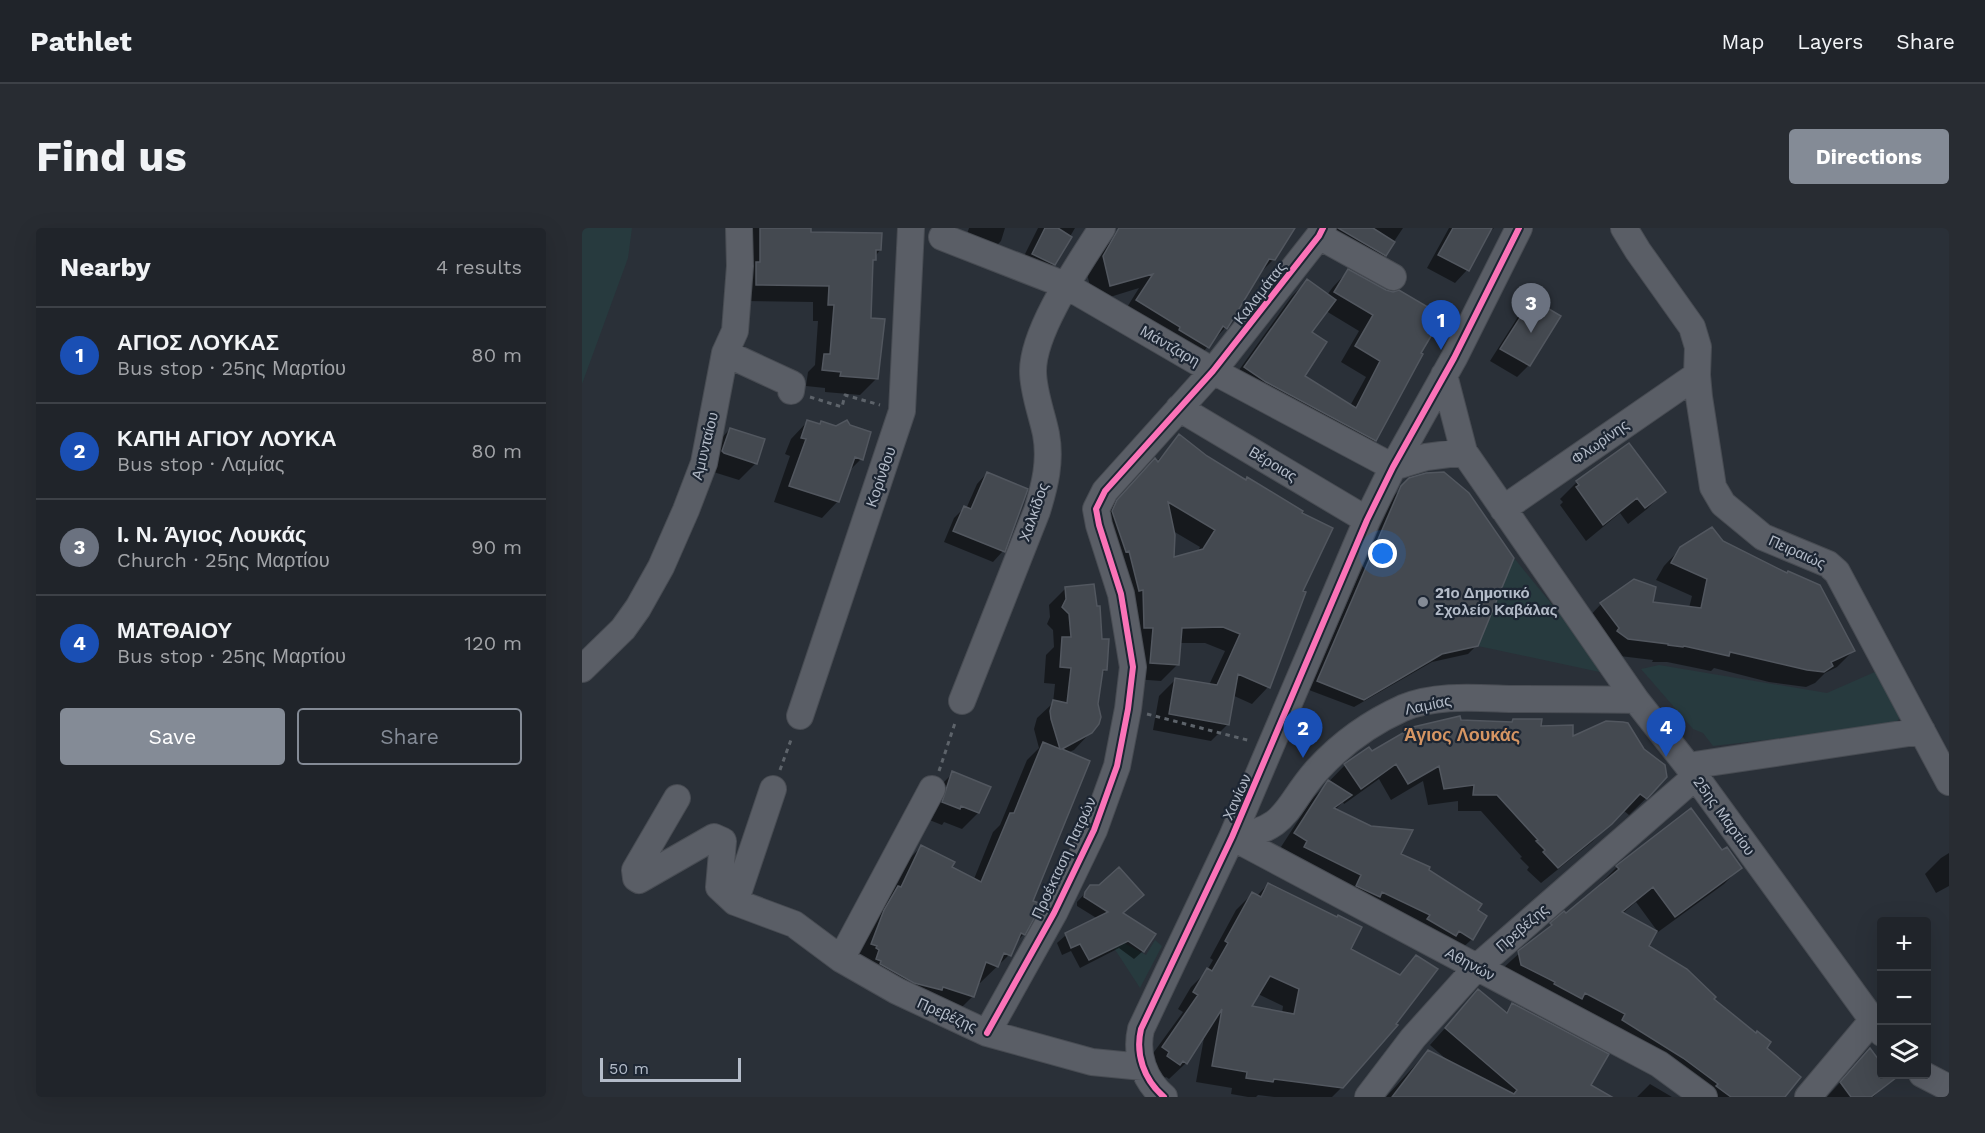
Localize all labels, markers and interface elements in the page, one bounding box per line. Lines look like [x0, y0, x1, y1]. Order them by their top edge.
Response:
text: Pathlet [30, 25, 132, 58]
text: Map [1721, 29, 1764, 54]
text: Layers [1797, 29, 1863, 54]
text: Share [1896, 29, 1955, 54]
button: Directions [1789, 129, 1949, 184]
text: Find us [36, 132, 187, 181]
text: Nearby [60, 252, 151, 282]
text: 4 results [436, 255, 522, 279]
street label: Καλαμάτας [1230, 258, 1290, 328]
pin: 3 [1512, 284, 1550, 333]
pin: 1 [1422, 300, 1460, 350]
street label: Μάντζαρη [1137, 322, 1203, 370]
text: ΑΓΙΟΣ ΛΟΥΚΑΣ [117, 330, 279, 355]
text: 1 [75, 343, 84, 367]
text: 80 m [471, 343, 522, 367]
text: Bus stop · 25ης Μαρτίου [117, 356, 346, 380]
street label: Αμυνταίου [688, 410, 722, 482]
street label: Φλωρίνης [1568, 416, 1632, 468]
text: ΚΑΠΗ ΑΓΙΟΥ ΛΟΥΚΑ [117, 426, 337, 451]
text: 2 [74, 439, 85, 463]
text: 80 m [471, 439, 522, 463]
street label: Βέροιας [1246, 443, 1300, 485]
street label: Κορίνθου [862, 445, 900, 509]
text: Bus stop · Λαμίας [117, 452, 284, 476]
street label: Χαλκίδος [1016, 480, 1052, 544]
text: Ι. Ν. Άγιος Λουκάς [117, 522, 306, 547]
street label: Πειραιώς [1766, 532, 1828, 572]
text: 3 [74, 535, 85, 559]
text: 90 m [471, 535, 522, 559]
your location [1368, 539, 1397, 568]
text: Church · 25ης Μαρτίου [117, 548, 330, 572]
place label: 21ο Δημοτικό Σχολείο Καβάλας [1435, 584, 1558, 619]
marker: 21ο Δημοτικό Σχολείο Καβάλας [1416, 595, 1430, 609]
text: ΜΑΤΘΑΙΟΥ [117, 618, 232, 643]
text: 4 [73, 631, 86, 655]
text: 120 m [464, 631, 522, 655]
text: Bus stop · 25ης Μαρτίου [117, 644, 346, 668]
street label: Λαμίας [1403, 691, 1453, 719]
button: Save [60, 708, 285, 765]
button: Share [297, 708, 522, 765]
pin: 2 [1284, 708, 1322, 758]
pin: 4 [1646, 708, 1686, 757]
district label: Άγιος Λουκάς [1404, 724, 1520, 745]
street label: Χανίων [1219, 771, 1255, 823]
street label: 25ης Μαρτίου [1689, 773, 1759, 859]
street label: Προέκταση Πατρών [1028, 794, 1100, 922]
street label: Πρεβέζης [1492, 900, 1552, 956]
map controls [1877, 917, 1931, 1079]
button: + [1877, 917, 1931, 971]
street label: Αθηνών [1442, 944, 1498, 984]
button: − [1877, 971, 1931, 1025]
street label: Πρεβέζης [914, 994, 980, 1036]
button: layers [1877, 1025, 1931, 1079]
scale bar [600, 1055, 741, 1082]
text: 50 m [609, 1059, 649, 1078]

